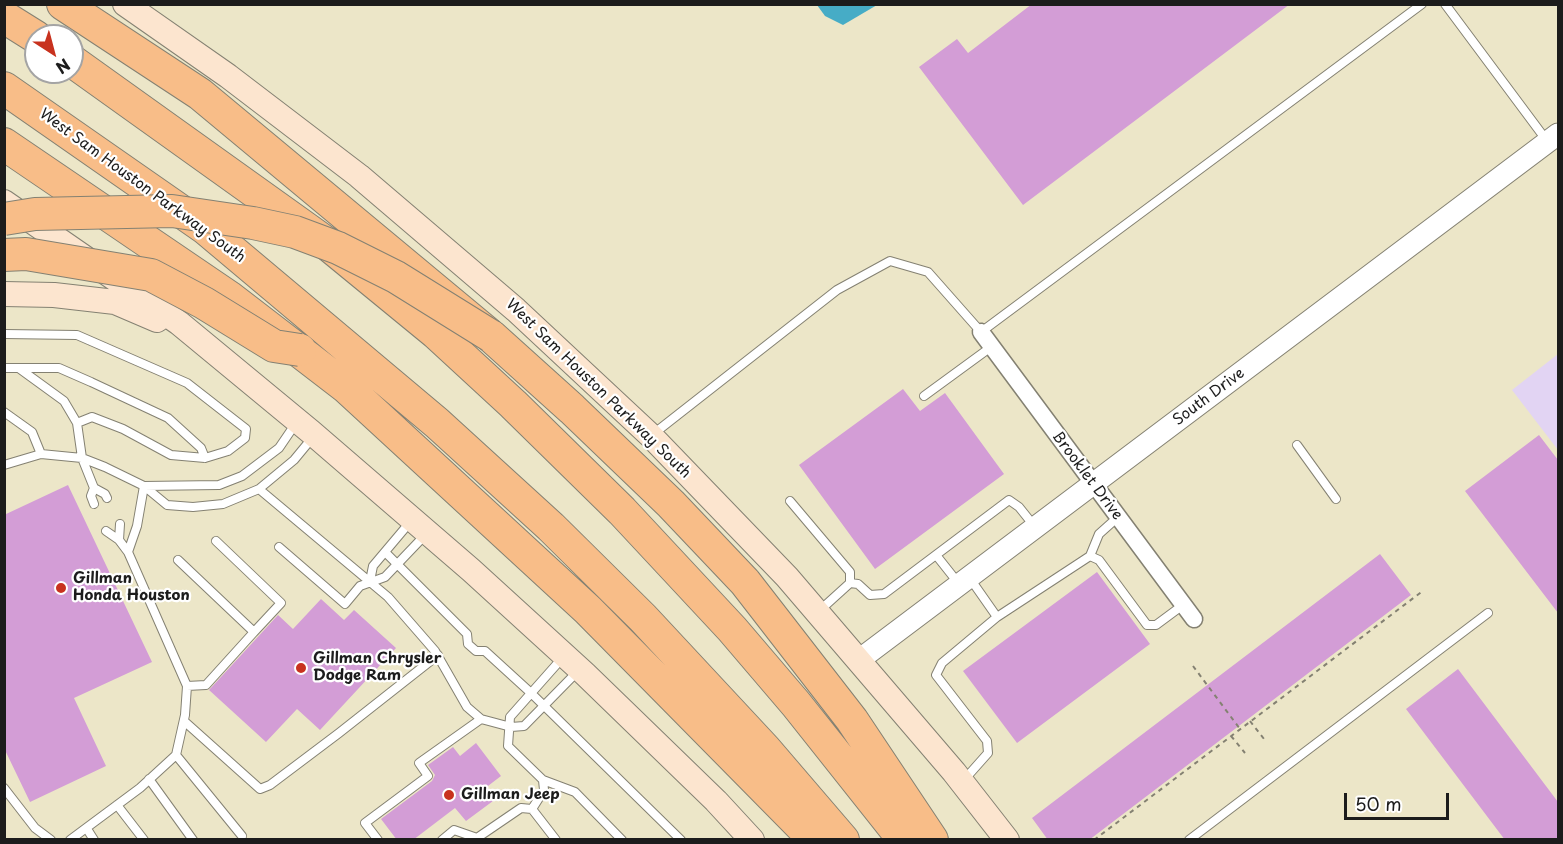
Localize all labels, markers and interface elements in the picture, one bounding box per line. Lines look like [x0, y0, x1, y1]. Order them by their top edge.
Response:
north arrow [24, 24, 84, 84]
text: N [51, 54, 76, 80]
street label: West Sam Houston Parkway South [36, 105, 248, 267]
street label: West Sam Houston Parkway South [502, 296, 694, 482]
street label: South Drive [1170, 364, 1248, 430]
street label: Brooklet Drive [1048, 428, 1126, 524]
place label: Gillman Honda Houston [73, 570, 190, 605]
marker: Gillman Honda Houston [54, 581, 68, 595]
place label: Gillman Chrysler Dodge Ram [313, 650, 442, 685]
marker: Gillman Chrysler Dodge Ram [294, 661, 308, 675]
scale bar [1347, 781, 1452, 819]
place label: Gillman Jeep [461, 786, 560, 804]
marker: Gillman Jeep [442, 788, 456, 802]
text: 50 m [1355, 790, 1402, 817]

